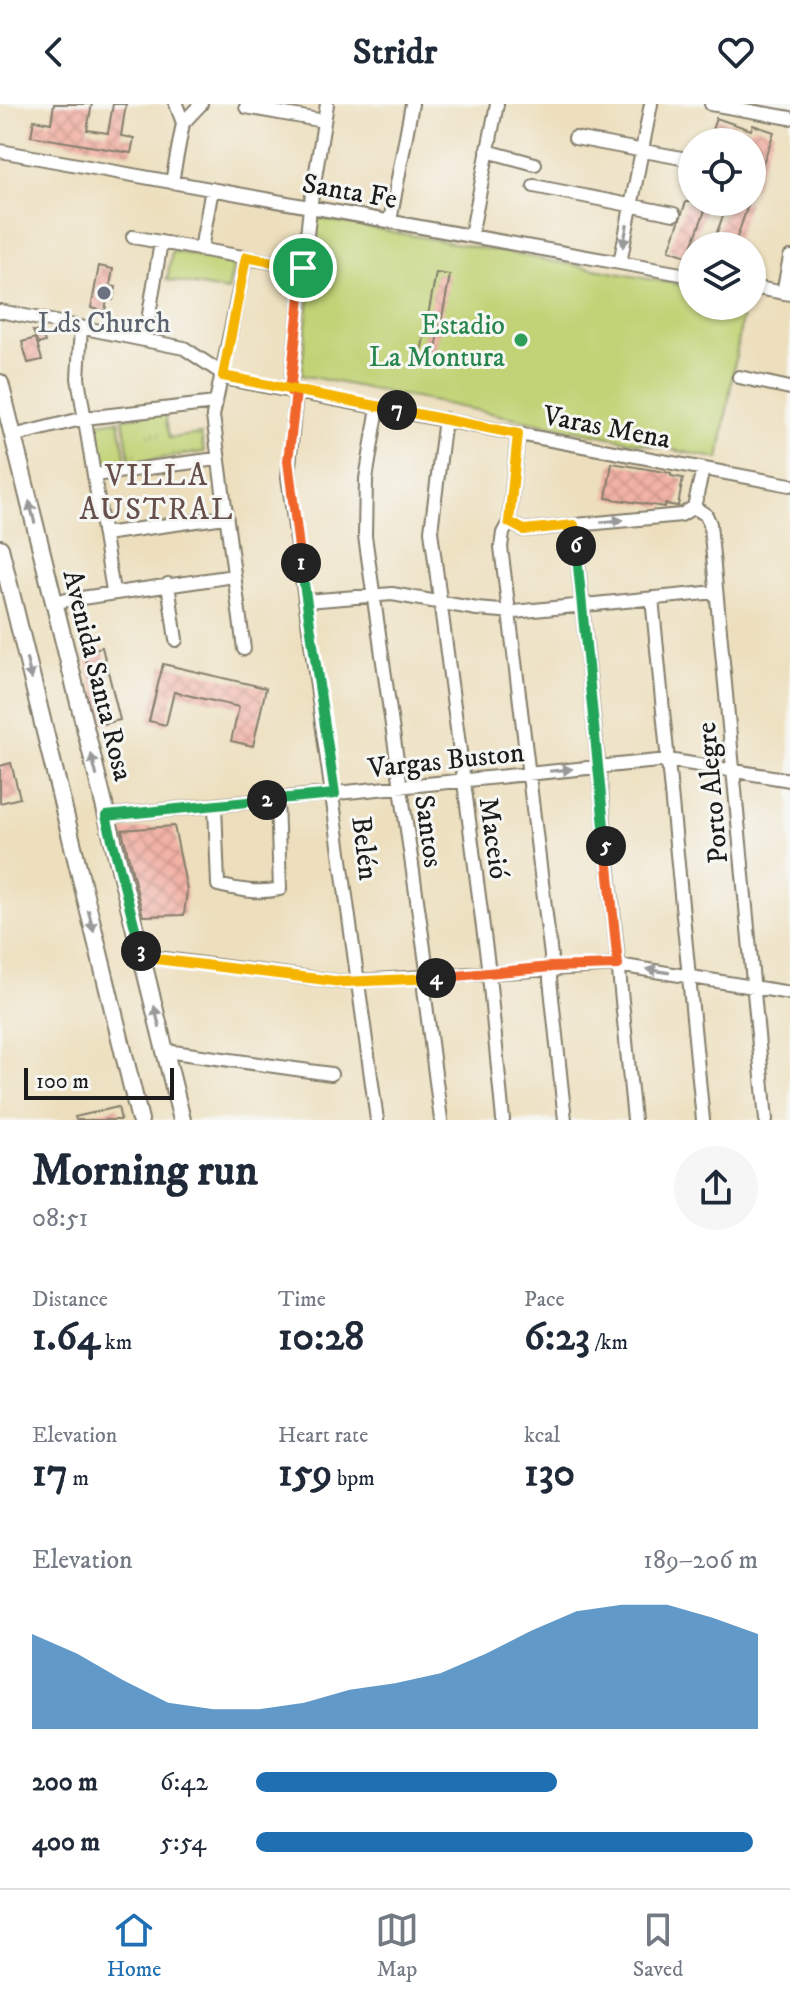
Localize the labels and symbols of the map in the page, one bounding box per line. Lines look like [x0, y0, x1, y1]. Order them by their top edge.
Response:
street label: Santa Fe [299, 166, 400, 217]
one-way arrow [619, 223, 631, 248]
pin [269, 234, 337, 302]
marker: Lds Church [95, 284, 113, 302]
place label: Lds Church [37, 306, 171, 341]
place label: Estadio La Montura [369, 308, 505, 375]
marker: Estadio La Montura [512, 331, 530, 349]
pin: 7 [377, 390, 417, 430]
street label: Varas Mena [539, 398, 673, 457]
district label: VILLA AUSTRAL [80, 458, 234, 529]
one-way arrow [25, 500, 38, 525]
one-way arrow [600, 515, 625, 528]
pin: 6 [556, 526, 596, 566]
pin: 1 [281, 543, 321, 583]
street label: Avenida Santa Rosa [54, 566, 141, 785]
one-way arrow [24, 656, 36, 681]
street label: Porto Alegre [689, 721, 736, 865]
street label: Vargas Buston [365, 735, 526, 786]
one-way arrow [87, 752, 100, 777]
one-way arrow [548, 764, 573, 777]
pin: 2 [247, 780, 287, 820]
street label: Santos [406, 793, 451, 870]
street label: Maceió [470, 795, 517, 881]
street label: Belén [343, 814, 386, 882]
pin: 5 [586, 826, 626, 866]
one-way arrow [86, 909, 98, 934]
pin: 3 [121, 931, 161, 971]
pin: 4 [416, 958, 456, 998]
one-way arrow [645, 964, 670, 977]
one-way arrow [150, 1004, 163, 1029]
scale bar [24, 1064, 174, 1100]

